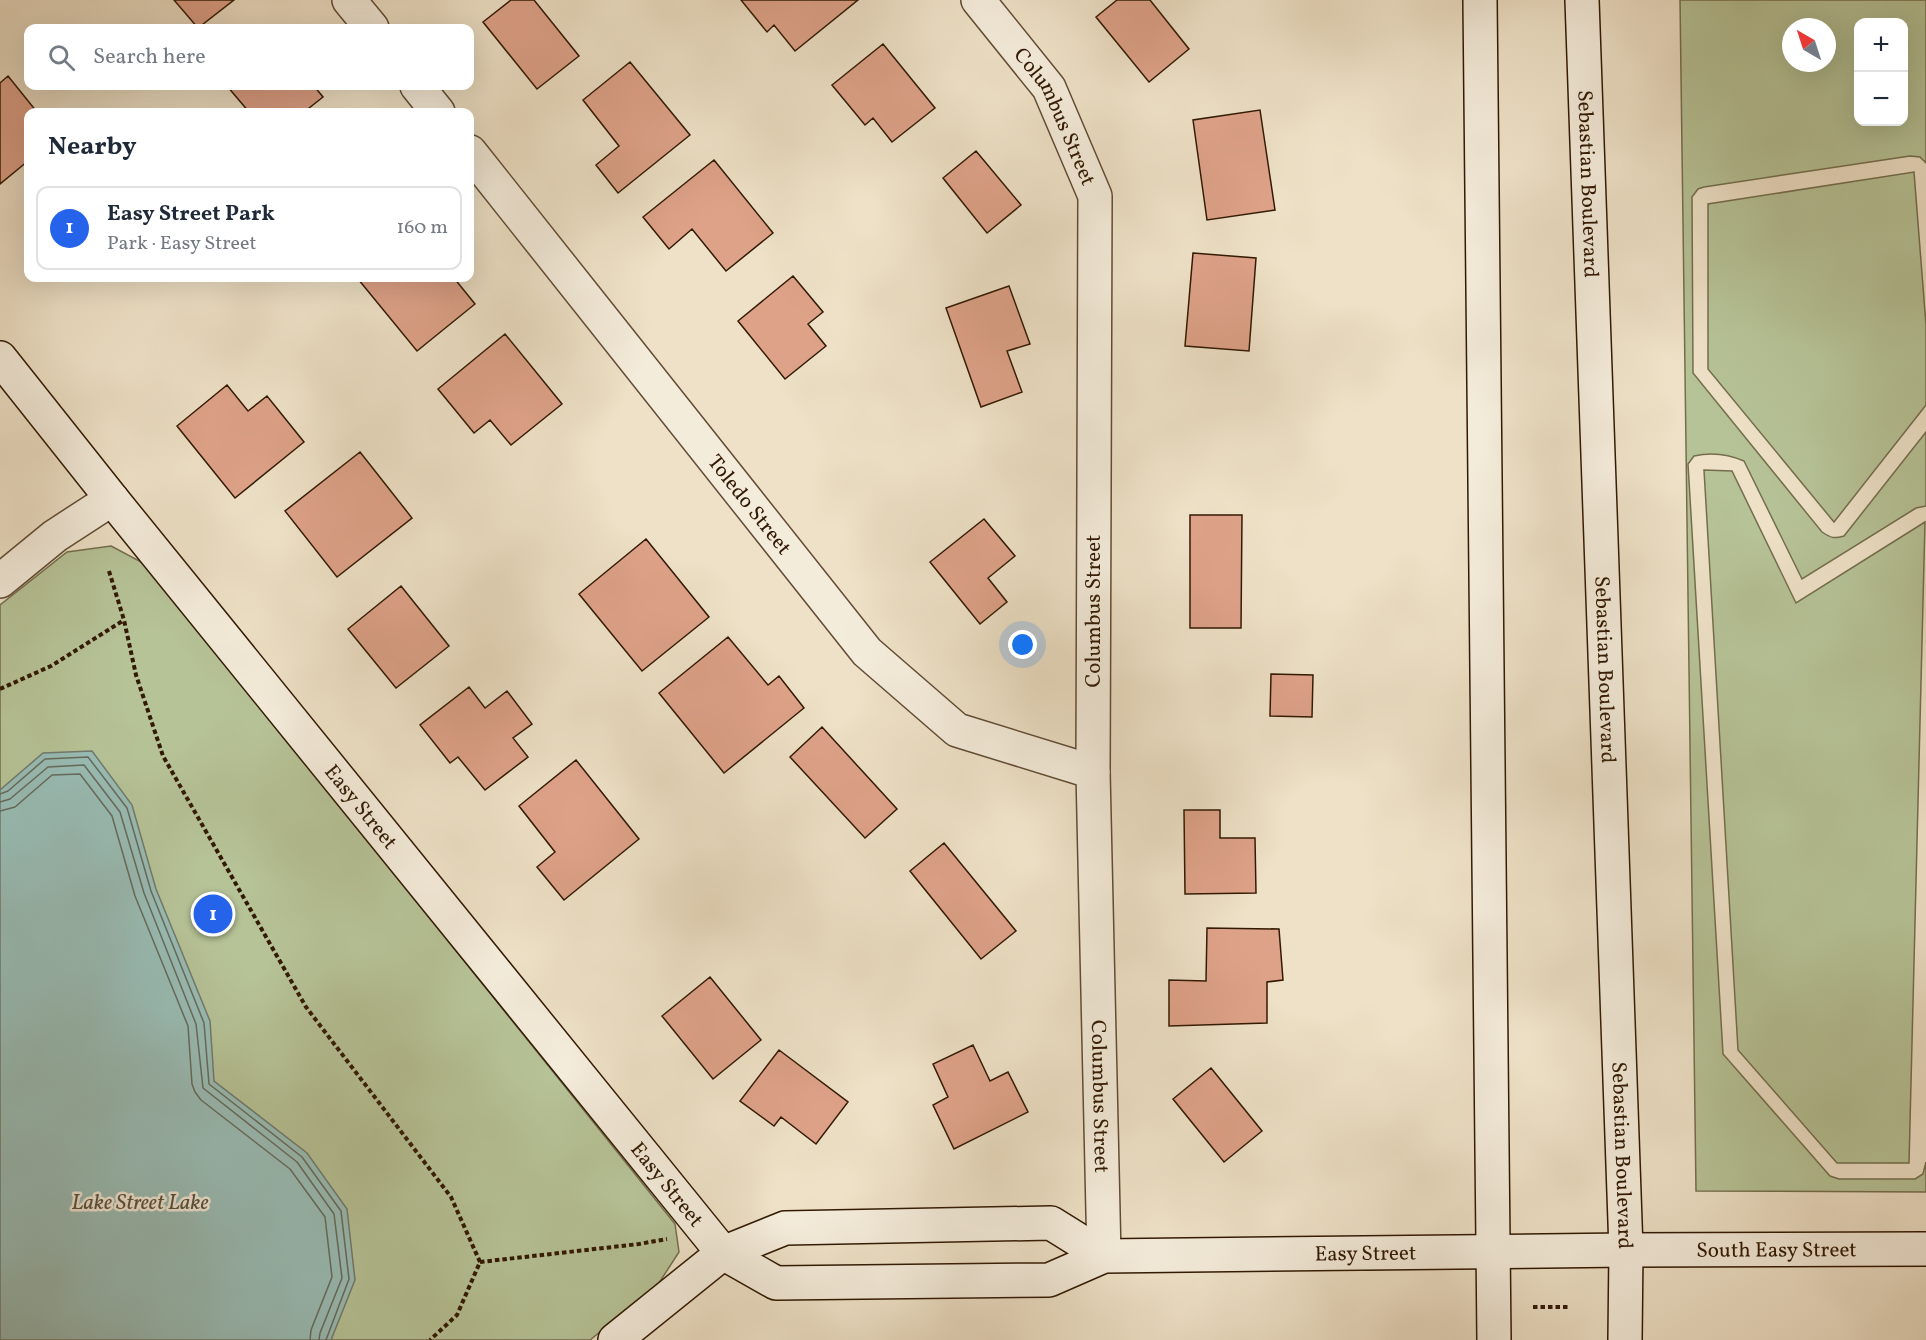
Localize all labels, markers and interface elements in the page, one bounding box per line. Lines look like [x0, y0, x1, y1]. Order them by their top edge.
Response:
north arrow [1782, 18, 1836, 72]
map controls [1854, 18, 1908, 126]
button: + [1854, 18, 1908, 72]
search box [24, 24, 474, 90]
icon: search [45, 41, 78, 74]
text: Search here [93, 42, 206, 73]
street label: Columbus Street [1006, 42, 1102, 190]
button: − [1854, 72, 1908, 126]
street label: Sebastian Boulevard [1569, 90, 1605, 278]
text: Nearby [48, 129, 137, 165]
text: Easy Street Park [107, 199, 275, 230]
text: 1 [65, 214, 74, 242]
text: 160 m [396, 214, 448, 242]
text: Park · Easy Street [107, 230, 257, 258]
street label: Toledo Street [700, 449, 797, 562]
street label: Columbus Street [1080, 535, 1109, 687]
street label: Sebastian Boulevard [1586, 575, 1622, 764]
your location [1008, 630, 1037, 659]
street label: Easy Street [317, 759, 403, 856]
pin: 1 [194, 892, 232, 936]
street label: Columbus Street [1083, 1020, 1115, 1173]
street label: Sebastian Boulevard [1603, 1061, 1639, 1250]
street label: Easy Street [623, 1137, 709, 1234]
water label: Lake Street Lake [71, 1188, 209, 1219]
street label: South Easy Street [1696, 1236, 1857, 1266]
street label: Easy Street [1315, 1239, 1417, 1270]

